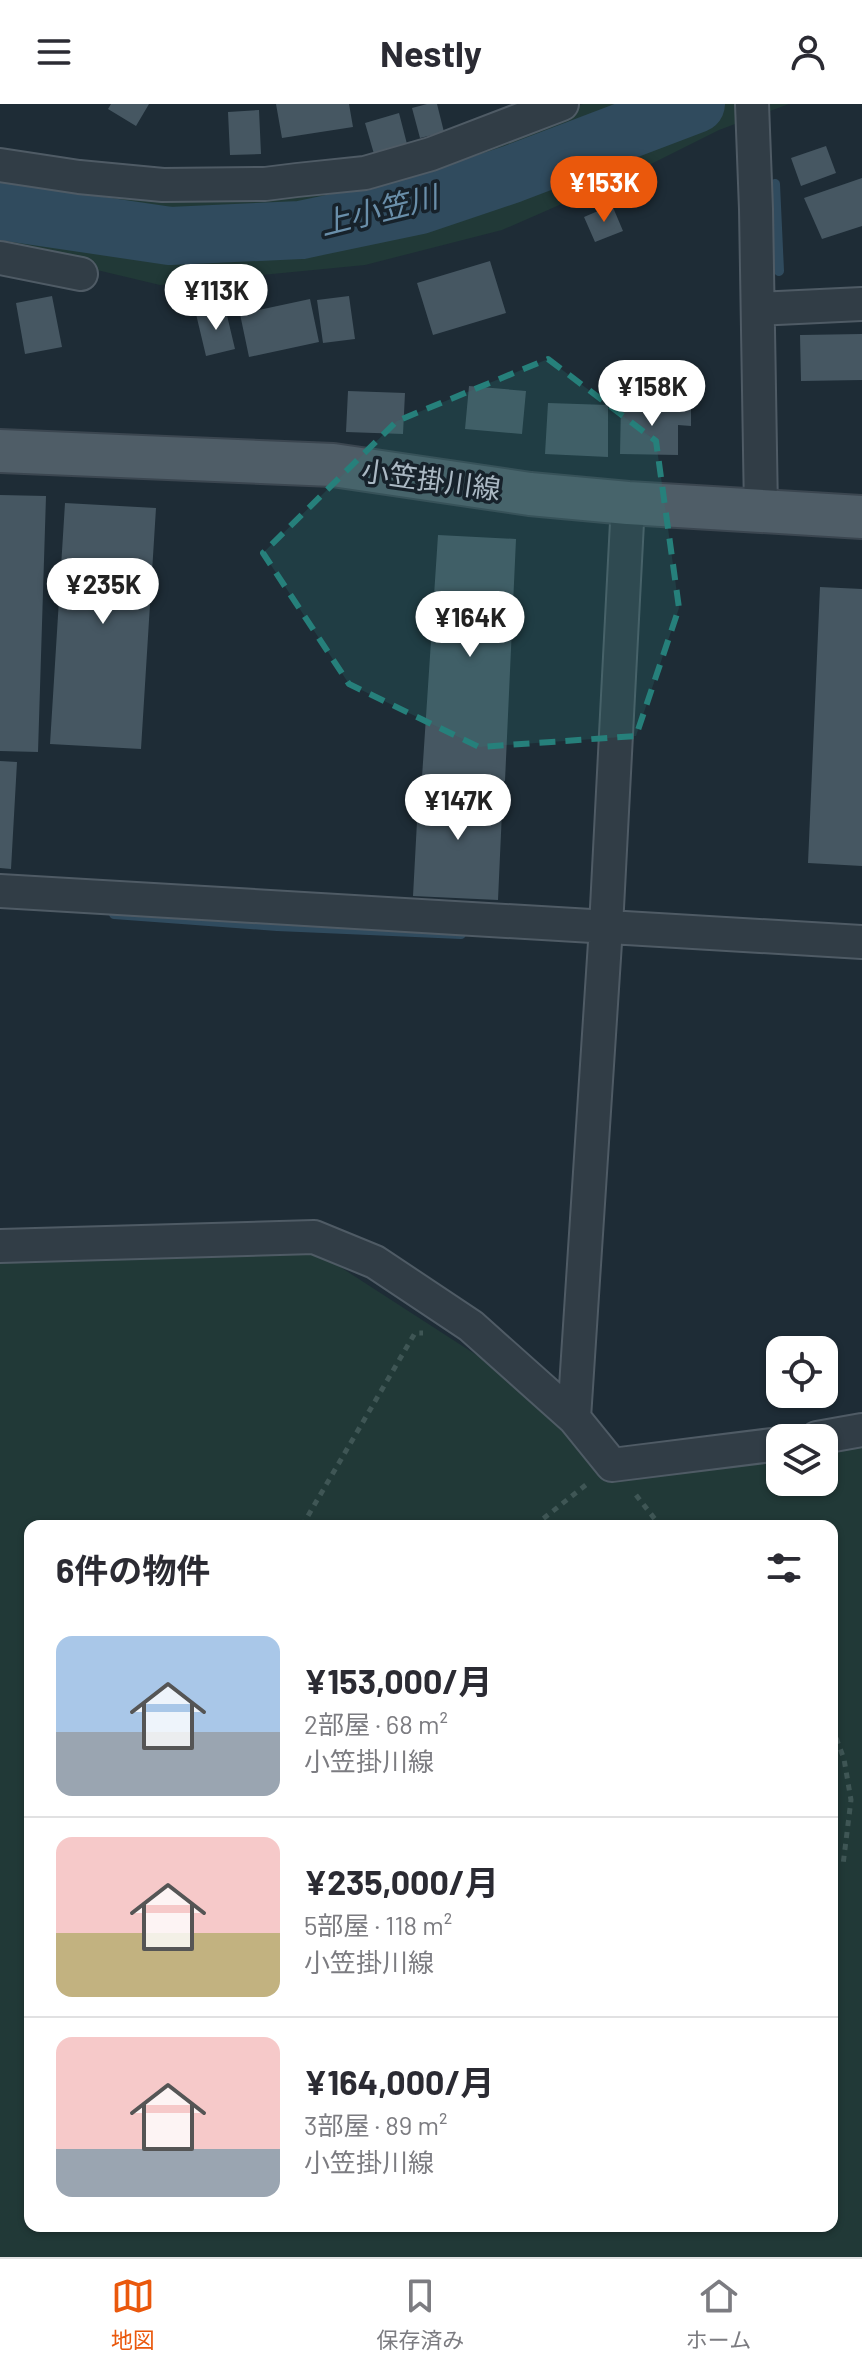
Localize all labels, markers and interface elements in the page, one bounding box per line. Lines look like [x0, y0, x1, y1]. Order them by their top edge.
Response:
icon: menu [32, 30, 76, 74]
icon: person [786, 30, 830, 74]
text: Nestly [380, 31, 482, 74]
pin: ¥153K [548, 156, 660, 224]
text: ¥153K [568, 166, 640, 197]
water label: 上小笠川 [316, 176, 444, 241]
pin: ¥113K [160, 264, 272, 332]
text: ¥113K [183, 274, 249, 305]
pin: ¥158K [596, 360, 708, 428]
text: ¥158K [616, 370, 688, 401]
street label: 小笠掛川線 [359, 452, 503, 506]
pin: ¥235K [47, 558, 159, 626]
text: ¥235K [65, 568, 141, 599]
pin: ¥164K [414, 591, 526, 659]
text: ¥164K [433, 601, 507, 632]
pin: ¥147K [402, 774, 514, 842]
text: ¥147K [423, 784, 493, 815]
map controls [766, 1336, 838, 1496]
button: locate [766, 1336, 838, 1408]
button: layers [766, 1424, 838, 1496]
icon: filters [762, 1546, 806, 1590]
text: 6件の物件 [56, 1549, 210, 1590]
text: ¥153,000/月 [304, 1660, 492, 1701]
icon: home [120, 1668, 216, 1764]
text: 2部屋 · 68 m² [304, 1708, 448, 1739]
text: 小笠掛川線 [304, 1745, 434, 1776]
text: ¥235,000/月 [304, 1861, 499, 1902]
icon: home [120, 1869, 216, 1965]
text: 5部屋 · 118 m² [304, 1909, 452, 1940]
text: 小笠掛川線 [304, 1946, 434, 1977]
text: ¥164,000/月 [304, 2061, 495, 2102]
icon: home [120, 2069, 216, 2165]
text: 3部屋 · 89 m² [304, 2109, 448, 2140]
text: 小笠掛川線 [304, 2146, 434, 2177]
tab: 地図 [111, 2274, 155, 2354]
tab: 保存済み [376, 2274, 464, 2354]
tab: ホーム [686, 2274, 751, 2354]

